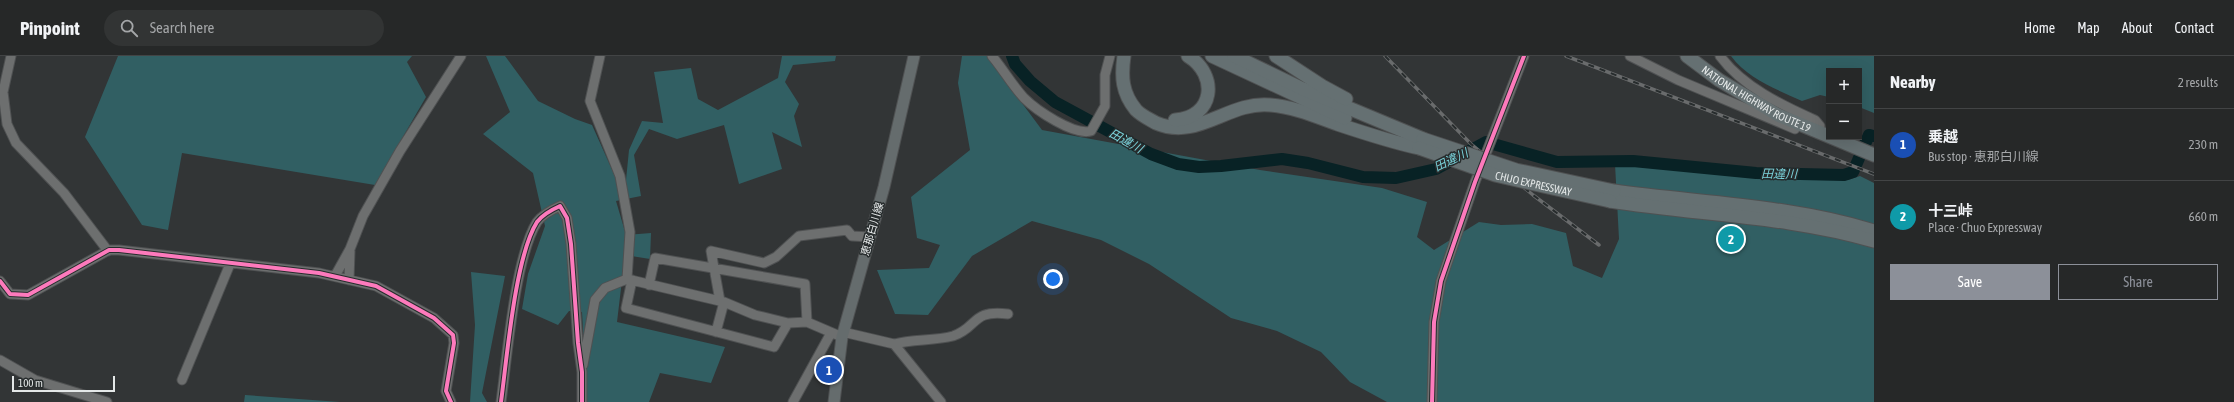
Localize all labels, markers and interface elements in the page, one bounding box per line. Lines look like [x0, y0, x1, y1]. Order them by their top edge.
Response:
search box [104, 10, 384, 46]
text: Pinpoint [20, 17, 80, 39]
icon: search [118, 17, 140, 39]
text: Search here [150, 19, 214, 36]
text: Home [2024, 20, 2055, 36]
text: Map [2077, 20, 2100, 36]
text: About [2122, 20, 2153, 36]
text: Contact [2175, 20, 2214, 36]
street label: NATIONAL HIGHWAY ROUTE 19 [1700, 63, 1813, 134]
map controls [1826, 68, 1862, 140]
button: + [1826, 68, 1862, 104]
text: Nearby [1890, 72, 1936, 92]
text: 2 results [2178, 75, 2218, 90]
button: − [1826, 104, 1862, 140]
water label: 田違川 [1107, 126, 1147, 157]
text: 乗越 [1928, 128, 1958, 145]
text: 1 [1900, 137, 1906, 152]
text: 230 m [2189, 137, 2218, 152]
water label: 田違川 [1432, 145, 1472, 174]
text: Bus stop · 恵那白川線 [1928, 149, 2039, 164]
water label: 田違川 [1761, 167, 1799, 181]
street label: CHUO EXPRESSWAY [1494, 169, 1573, 198]
street label: 恵那白川線 [859, 201, 885, 257]
text: 十三峠 [1928, 202, 1973, 219]
text: 2 [1900, 209, 1906, 224]
text: 660 m [2189, 209, 2218, 224]
text: Place · Chuo Expressway [1928, 220, 2042, 235]
pin: 2 [1718, 224, 1744, 254]
button: Save [1890, 264, 2050, 300]
button: Share [2058, 264, 2218, 300]
your location [1043, 269, 1063, 289]
pin: 1 [816, 355, 842, 385]
scale bar [12, 374, 115, 393]
text: 100 m [18, 377, 43, 389]

